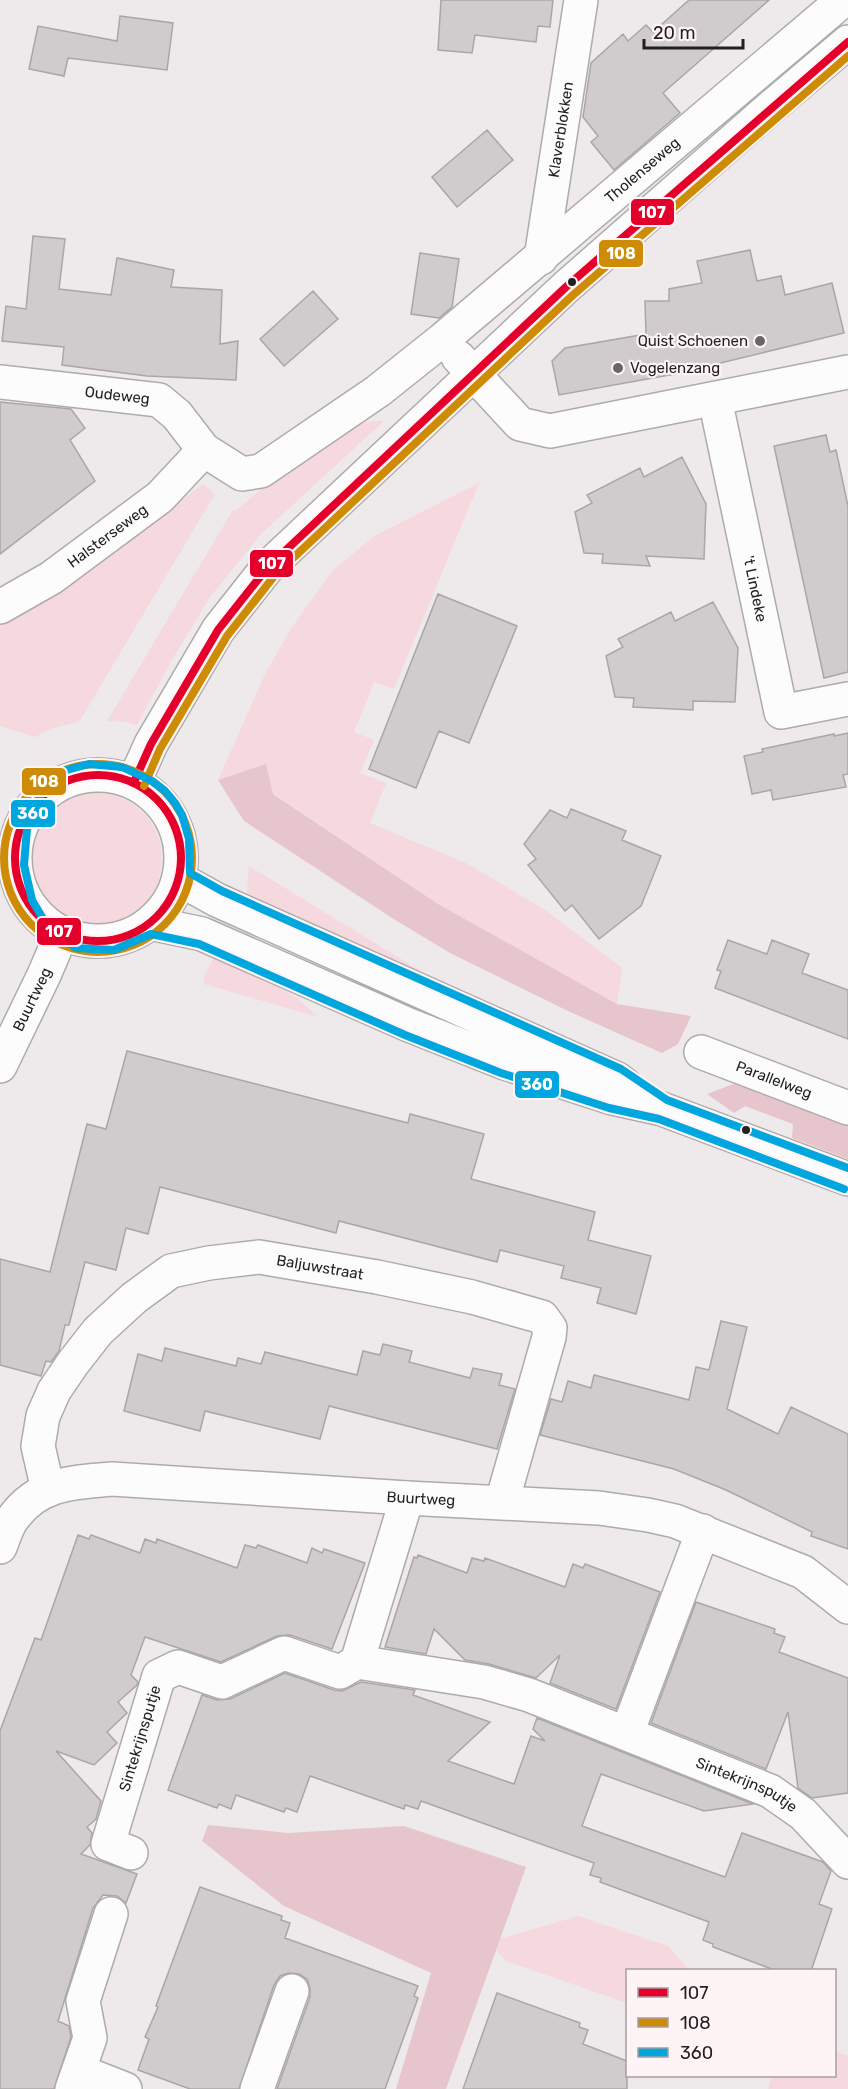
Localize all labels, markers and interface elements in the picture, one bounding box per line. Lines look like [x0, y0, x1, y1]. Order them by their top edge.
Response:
scale bar [644, 12, 743, 50]
text: 20 m [653, 22, 695, 44]
street label: Klaverblokken [545, 80, 577, 179]
street label: Tholenseweg [601, 133, 683, 207]
line badge: 107 [630, 198, 675, 226]
text: 107 [638, 203, 666, 222]
line badge: 108 [598, 239, 644, 268]
text: 108 [606, 244, 636, 263]
unlabelled marker [566, 276, 578, 288]
place label: Quist Schoenen [638, 332, 748, 350]
marker: Quist Schoenen [753, 334, 767, 348]
place label: Vogelenzang [630, 359, 720, 377]
marker: Vogelenzang [611, 361, 625, 375]
street label: Oudeweg [84, 383, 151, 408]
street label: Halsterseweg [64, 500, 151, 572]
line badge: 107 [249, 549, 294, 578]
text: 107 [258, 554, 286, 573]
street label: 't Lindeke [739, 554, 771, 624]
line badge: 108 [21, 767, 67, 796]
text: 108 [29, 772, 59, 791]
line badge: 360 [10, 799, 56, 828]
text: 360 [17, 804, 49, 823]
line badge: 107 [36, 917, 82, 946]
text: 107 [45, 922, 73, 941]
street label: Buurtweg [9, 965, 55, 1034]
street label: Parallelweg [733, 1057, 815, 1102]
line badge: 360 [514, 1070, 560, 1099]
text: 360 [521, 1075, 553, 1094]
unlabelled marker [740, 1124, 752, 1136]
street label: Baljuwstraat [275, 1251, 365, 1284]
street label: Buurtweg [386, 1488, 456, 1510]
street label: Sintekrijnsputje [115, 1683, 165, 1794]
street label: Sintekrijnsputje [693, 1753, 801, 1816]
legend [626, 1969, 836, 2077]
text: 107 [680, 1982, 708, 2004]
text: 108 [680, 2012, 711, 2034]
text: 360 [680, 2042, 713, 2064]

